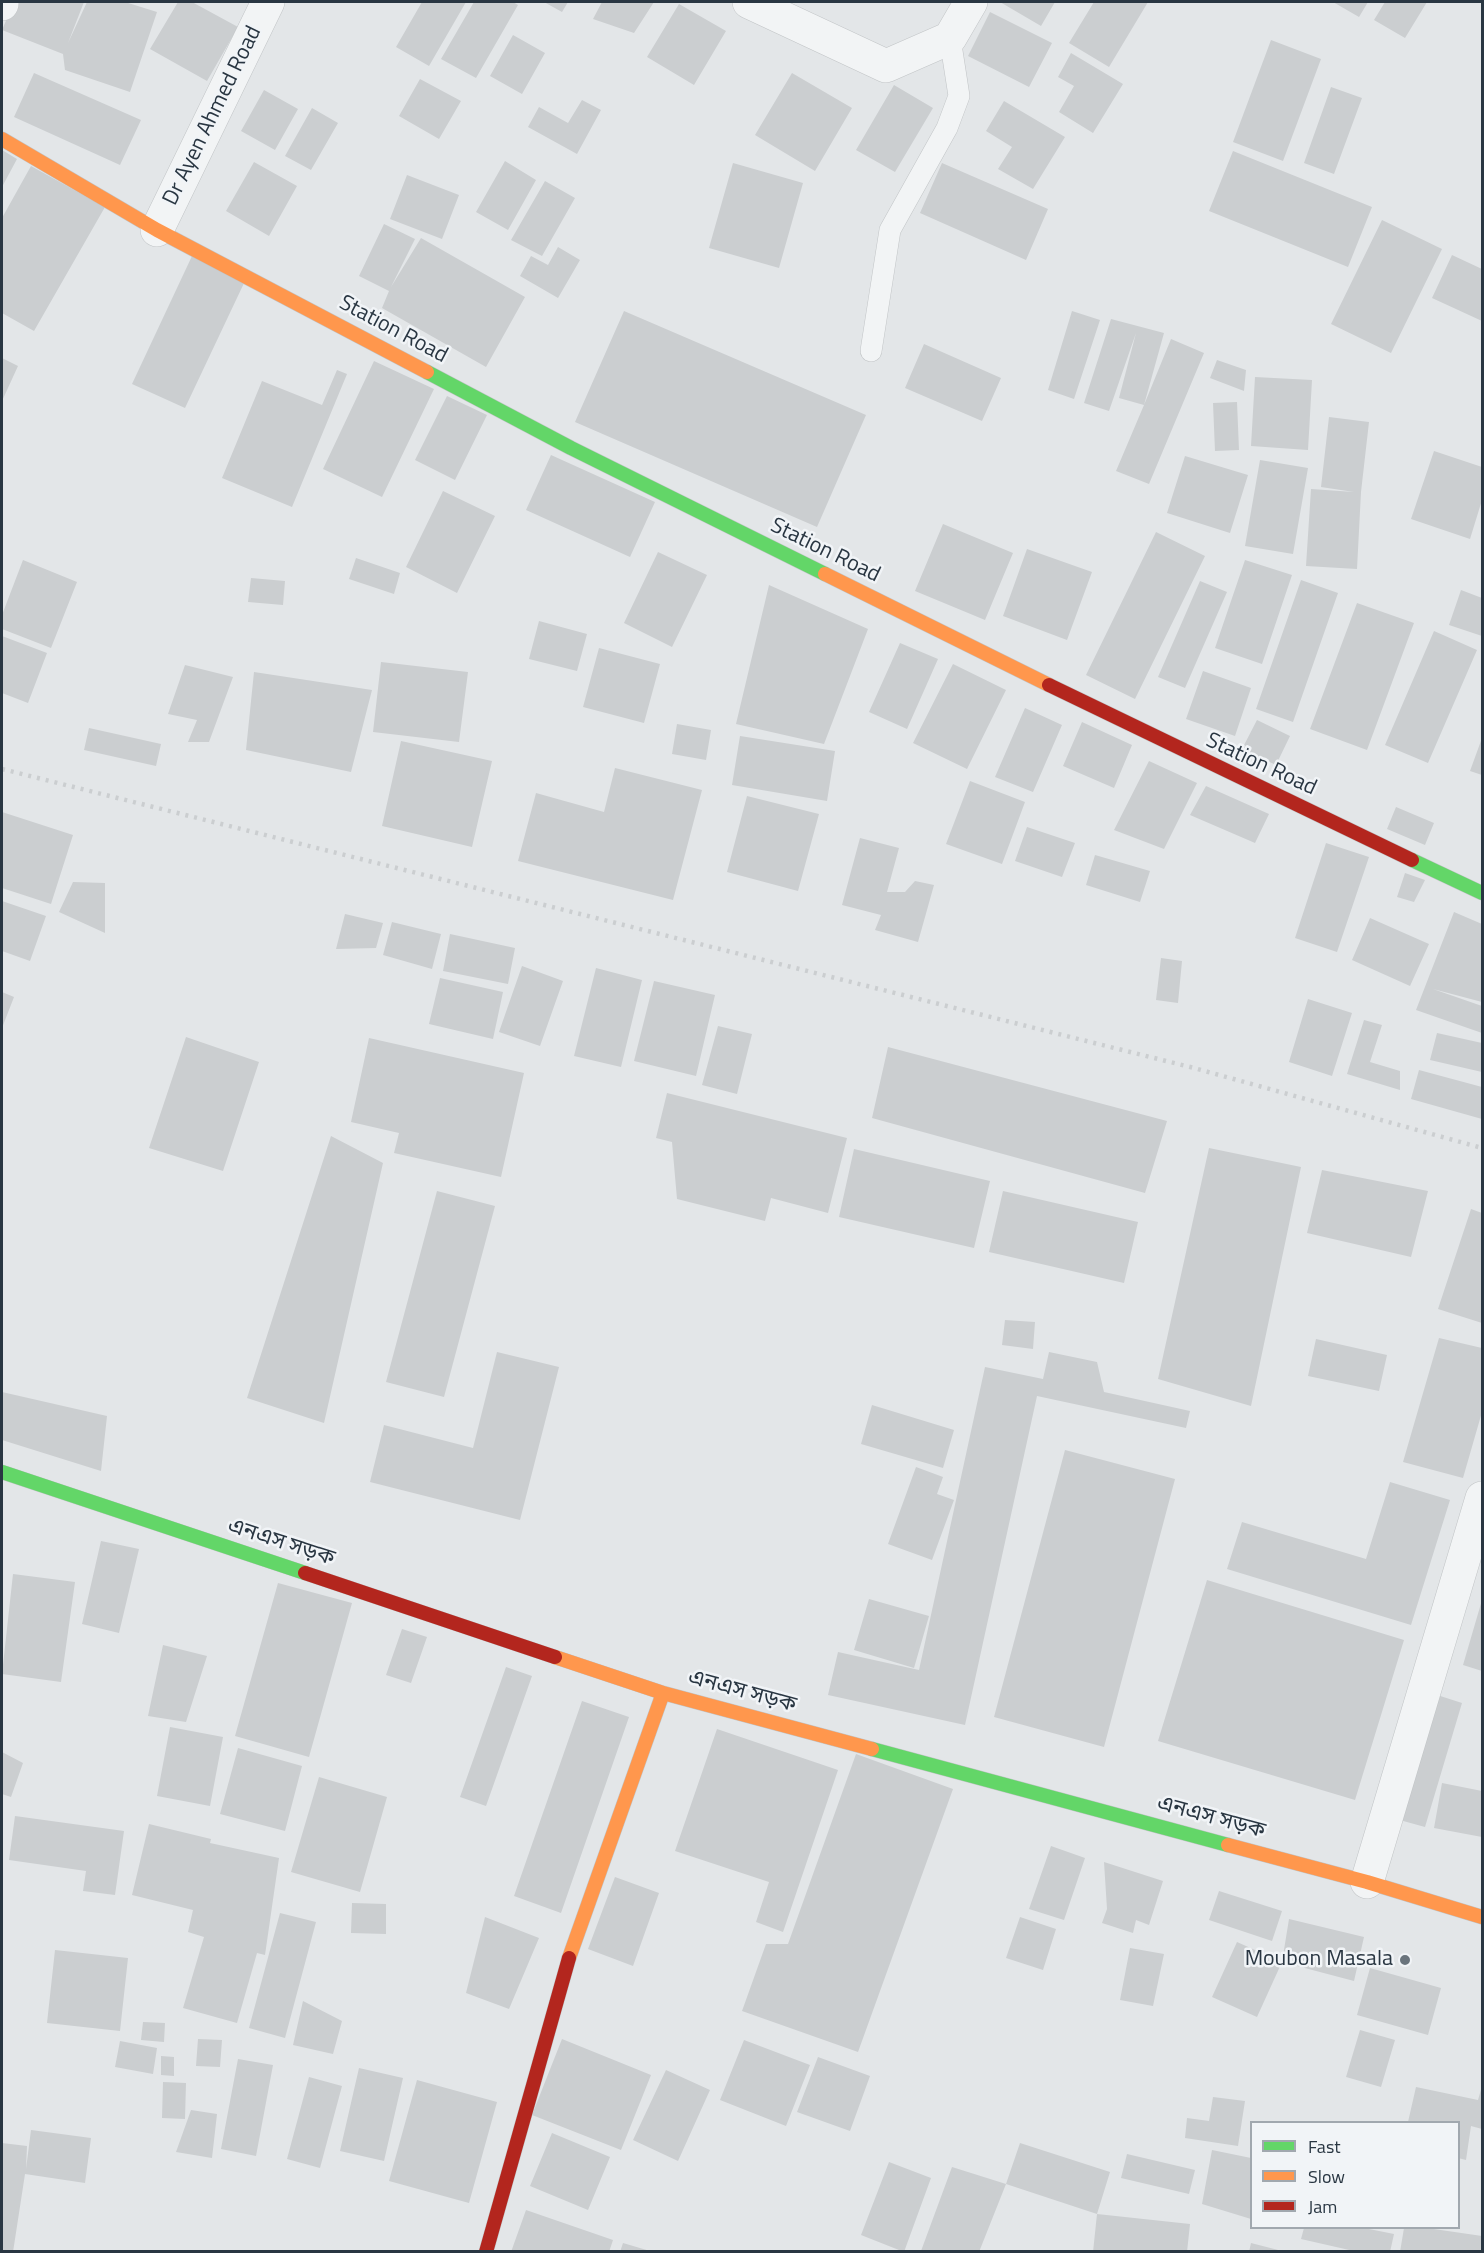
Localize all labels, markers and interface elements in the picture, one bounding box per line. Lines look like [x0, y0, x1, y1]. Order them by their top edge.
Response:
street label: Dr Ayen Ahmed Road [158, 22, 268, 210]
street label: Station Road [334, 290, 452, 370]
street label: Station Road [766, 513, 884, 589]
street label: Station Road [1202, 728, 1320, 802]
street label: এনএস সড়ক [224, 1513, 338, 1573]
street label: এনএস সড়ক [685, 1665, 799, 1719]
street label: এনএস সড়ক [1154, 1791, 1268, 1845]
place label: Moubon Masala [1245, 1947, 1393, 1973]
marker: Moubon Masala [1398, 1953, 1412, 1967]
legend [1250, 2121, 1460, 2229]
text: Fast [1308, 2133, 1341, 2160]
text: Slow [1308, 2163, 1345, 2190]
text: Jam [1308, 2193, 1337, 2220]

